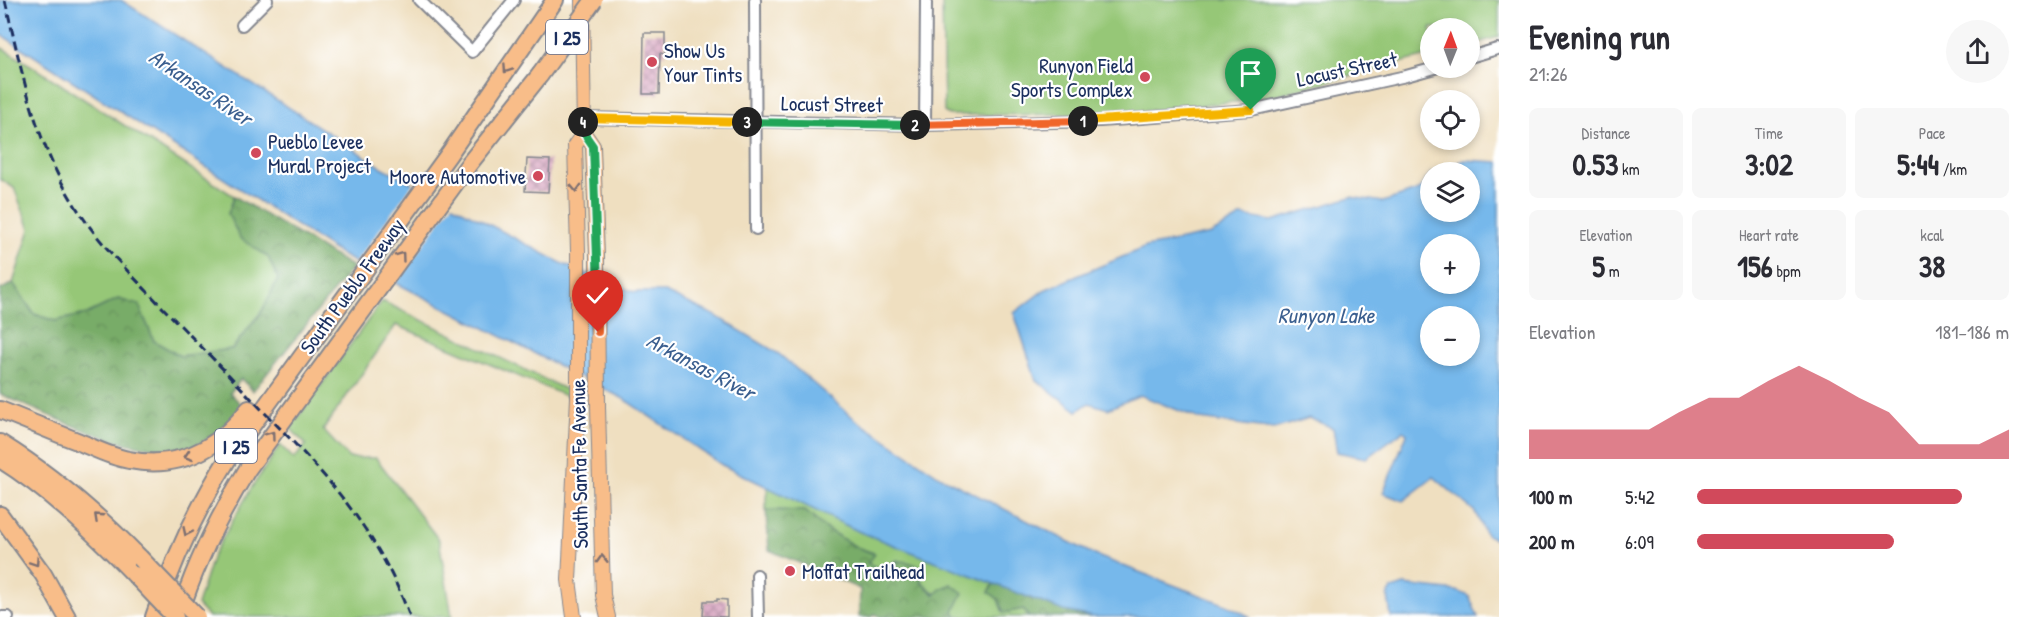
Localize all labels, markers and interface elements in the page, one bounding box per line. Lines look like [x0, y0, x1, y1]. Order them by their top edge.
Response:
text: Evening run [1529, 15, 1670, 59]
north arrow [1420, 18, 1480, 78]
map controls [1420, 18, 1480, 366]
road number: I 25 [546, 20, 588, 54]
button: share [1946, 20, 2009, 83]
place label: Show Us Your Tints [664, 36, 742, 89]
water label: Arkansas River [143, 41, 261, 134]
street label: Locust Street [1294, 44, 1401, 94]
pin [1225, 48, 1276, 110]
place label: Runyon Field Sports Complex [1011, 51, 1133, 104]
marker: Show Us Your Tints [645, 55, 659, 69]
icon: arrive [1234, 57, 1267, 90]
text: 21:26 [1529, 60, 1568, 87]
one-way arrow [503, 62, 514, 73]
marker: Runyon Field Sports Complex [1138, 70, 1152, 84]
street label: Locust Street [781, 89, 884, 119]
button: locate [1420, 90, 1480, 150]
pin: 1 [1068, 106, 1098, 136]
pin: 4 [568, 107, 598, 137]
pin: 3 [732, 107, 762, 137]
pin: 2 [900, 110, 930, 140]
text: 1 [1080, 110, 1086, 132]
text: 4 [580, 111, 586, 133]
text: 3 [743, 111, 751, 133]
text: 2 [911, 114, 919, 136]
text: Distance [1582, 122, 1630, 144]
text: Time [1755, 122, 1783, 144]
text: Pace [1919, 122, 1945, 144]
place label: Pueblo Levee Mural Project [268, 127, 372, 180]
text: 0.53 [1572, 144, 1618, 184]
text: 3:02 [1745, 144, 1793, 184]
text: 5:44 [1897, 144, 1939, 184]
marker: Pueblo Levee Mural Project [249, 146, 263, 160]
text: km [1618, 158, 1640, 180]
text: /km [1939, 158, 1967, 180]
place label: Moore Automotive [390, 162, 526, 191]
button: layers [1420, 162, 1480, 222]
marker: Moore Automotive [531, 169, 545, 183]
one-way arrow [570, 184, 582, 193]
street label: South Pueblo Freeway [293, 212, 411, 360]
text: Elevation [1579, 224, 1633, 246]
text: Heart rate [1739, 224, 1799, 246]
text: kcal [1920, 224, 1944, 246]
button: + [1420, 234, 1480, 294]
text: 5 [1592, 246, 1605, 286]
text: 156 [1737, 246, 1773, 286]
text: 38 [1919, 246, 1945, 286]
one-way arrow [394, 251, 405, 262]
text: m [1605, 260, 1620, 282]
text: bpm [1773, 260, 1801, 282]
pin [572, 270, 623, 332]
icon: check [581, 279, 614, 312]
water label: Runyon Lake [1278, 300, 1376, 330]
button: − [1420, 306, 1480, 366]
text: Elevation [1529, 318, 1595, 345]
text: 181–186 m [1935, 318, 2009, 345]
water label: Arkansas River [642, 325, 763, 408]
street label: South Santa Fe Avenue [563, 379, 595, 549]
road number: I 25 [215, 429, 257, 463]
one-way arrow [264, 430, 275, 441]
one-way arrow [183, 448, 194, 461]
text: 100 m [1529, 483, 1572, 510]
text: 5:42 [1625, 483, 1655, 510]
one-way arrow [94, 513, 105, 524]
one-way arrow [182, 526, 194, 537]
text: 200 m [1529, 528, 1574, 555]
text: 6:09 [1625, 528, 1654, 555]
one-way arrow [28, 555, 39, 566]
one-way arrow [595, 555, 608, 564]
place label: Moffat Trailhead [802, 557, 924, 586]
marker: Moffat Trailhead [783, 564, 797, 578]

